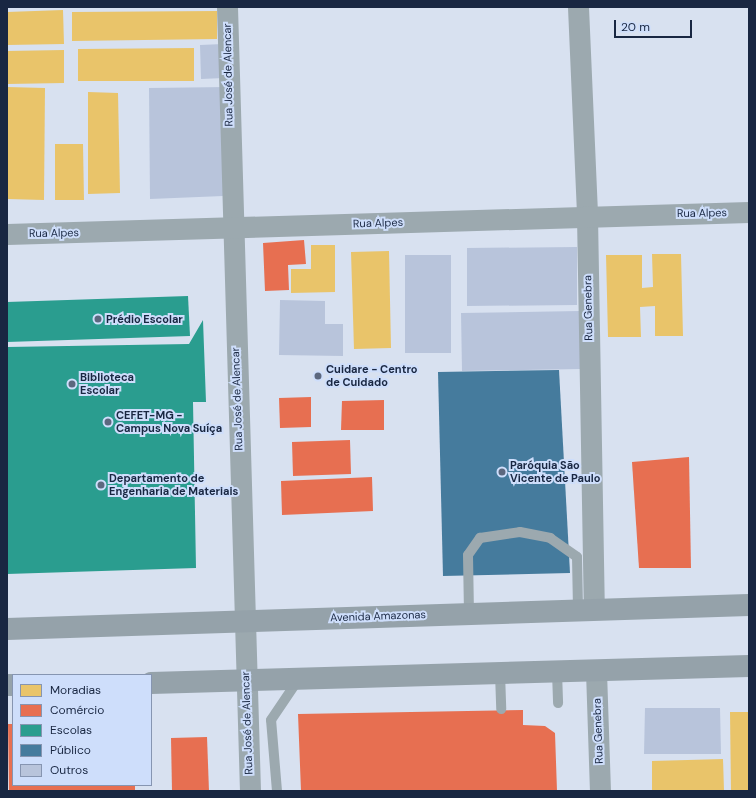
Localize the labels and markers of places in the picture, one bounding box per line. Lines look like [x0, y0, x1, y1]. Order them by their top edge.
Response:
place label: Prédio Escolar [106, 312, 183, 326]
marker: Prédio Escolar [93, 314, 103, 324]
place label: Cuidare - Centro de Cuidado [326, 363, 418, 389]
place label: Biblioteca Escolar [80, 371, 134, 397]
marker: Cuidare - Centro de Cuidado [313, 371, 323, 381]
marker: Biblioteca Escolar [67, 379, 77, 389]
place label: CEFET-MG - Campus Nova Suíça [116, 409, 222, 435]
marker: CEFET-MG - Campus Nova Suíça [103, 417, 113, 427]
place label: Paróquia São Vicente de Paulo [510, 459, 600, 485]
marker: Paróquia São Vicente de Paulo [497, 467, 507, 477]
place label: Departamento de Engenharia de Materiais [109, 472, 238, 498]
marker: Departamento de Engenharia de Materiais [96, 480, 106, 490]

